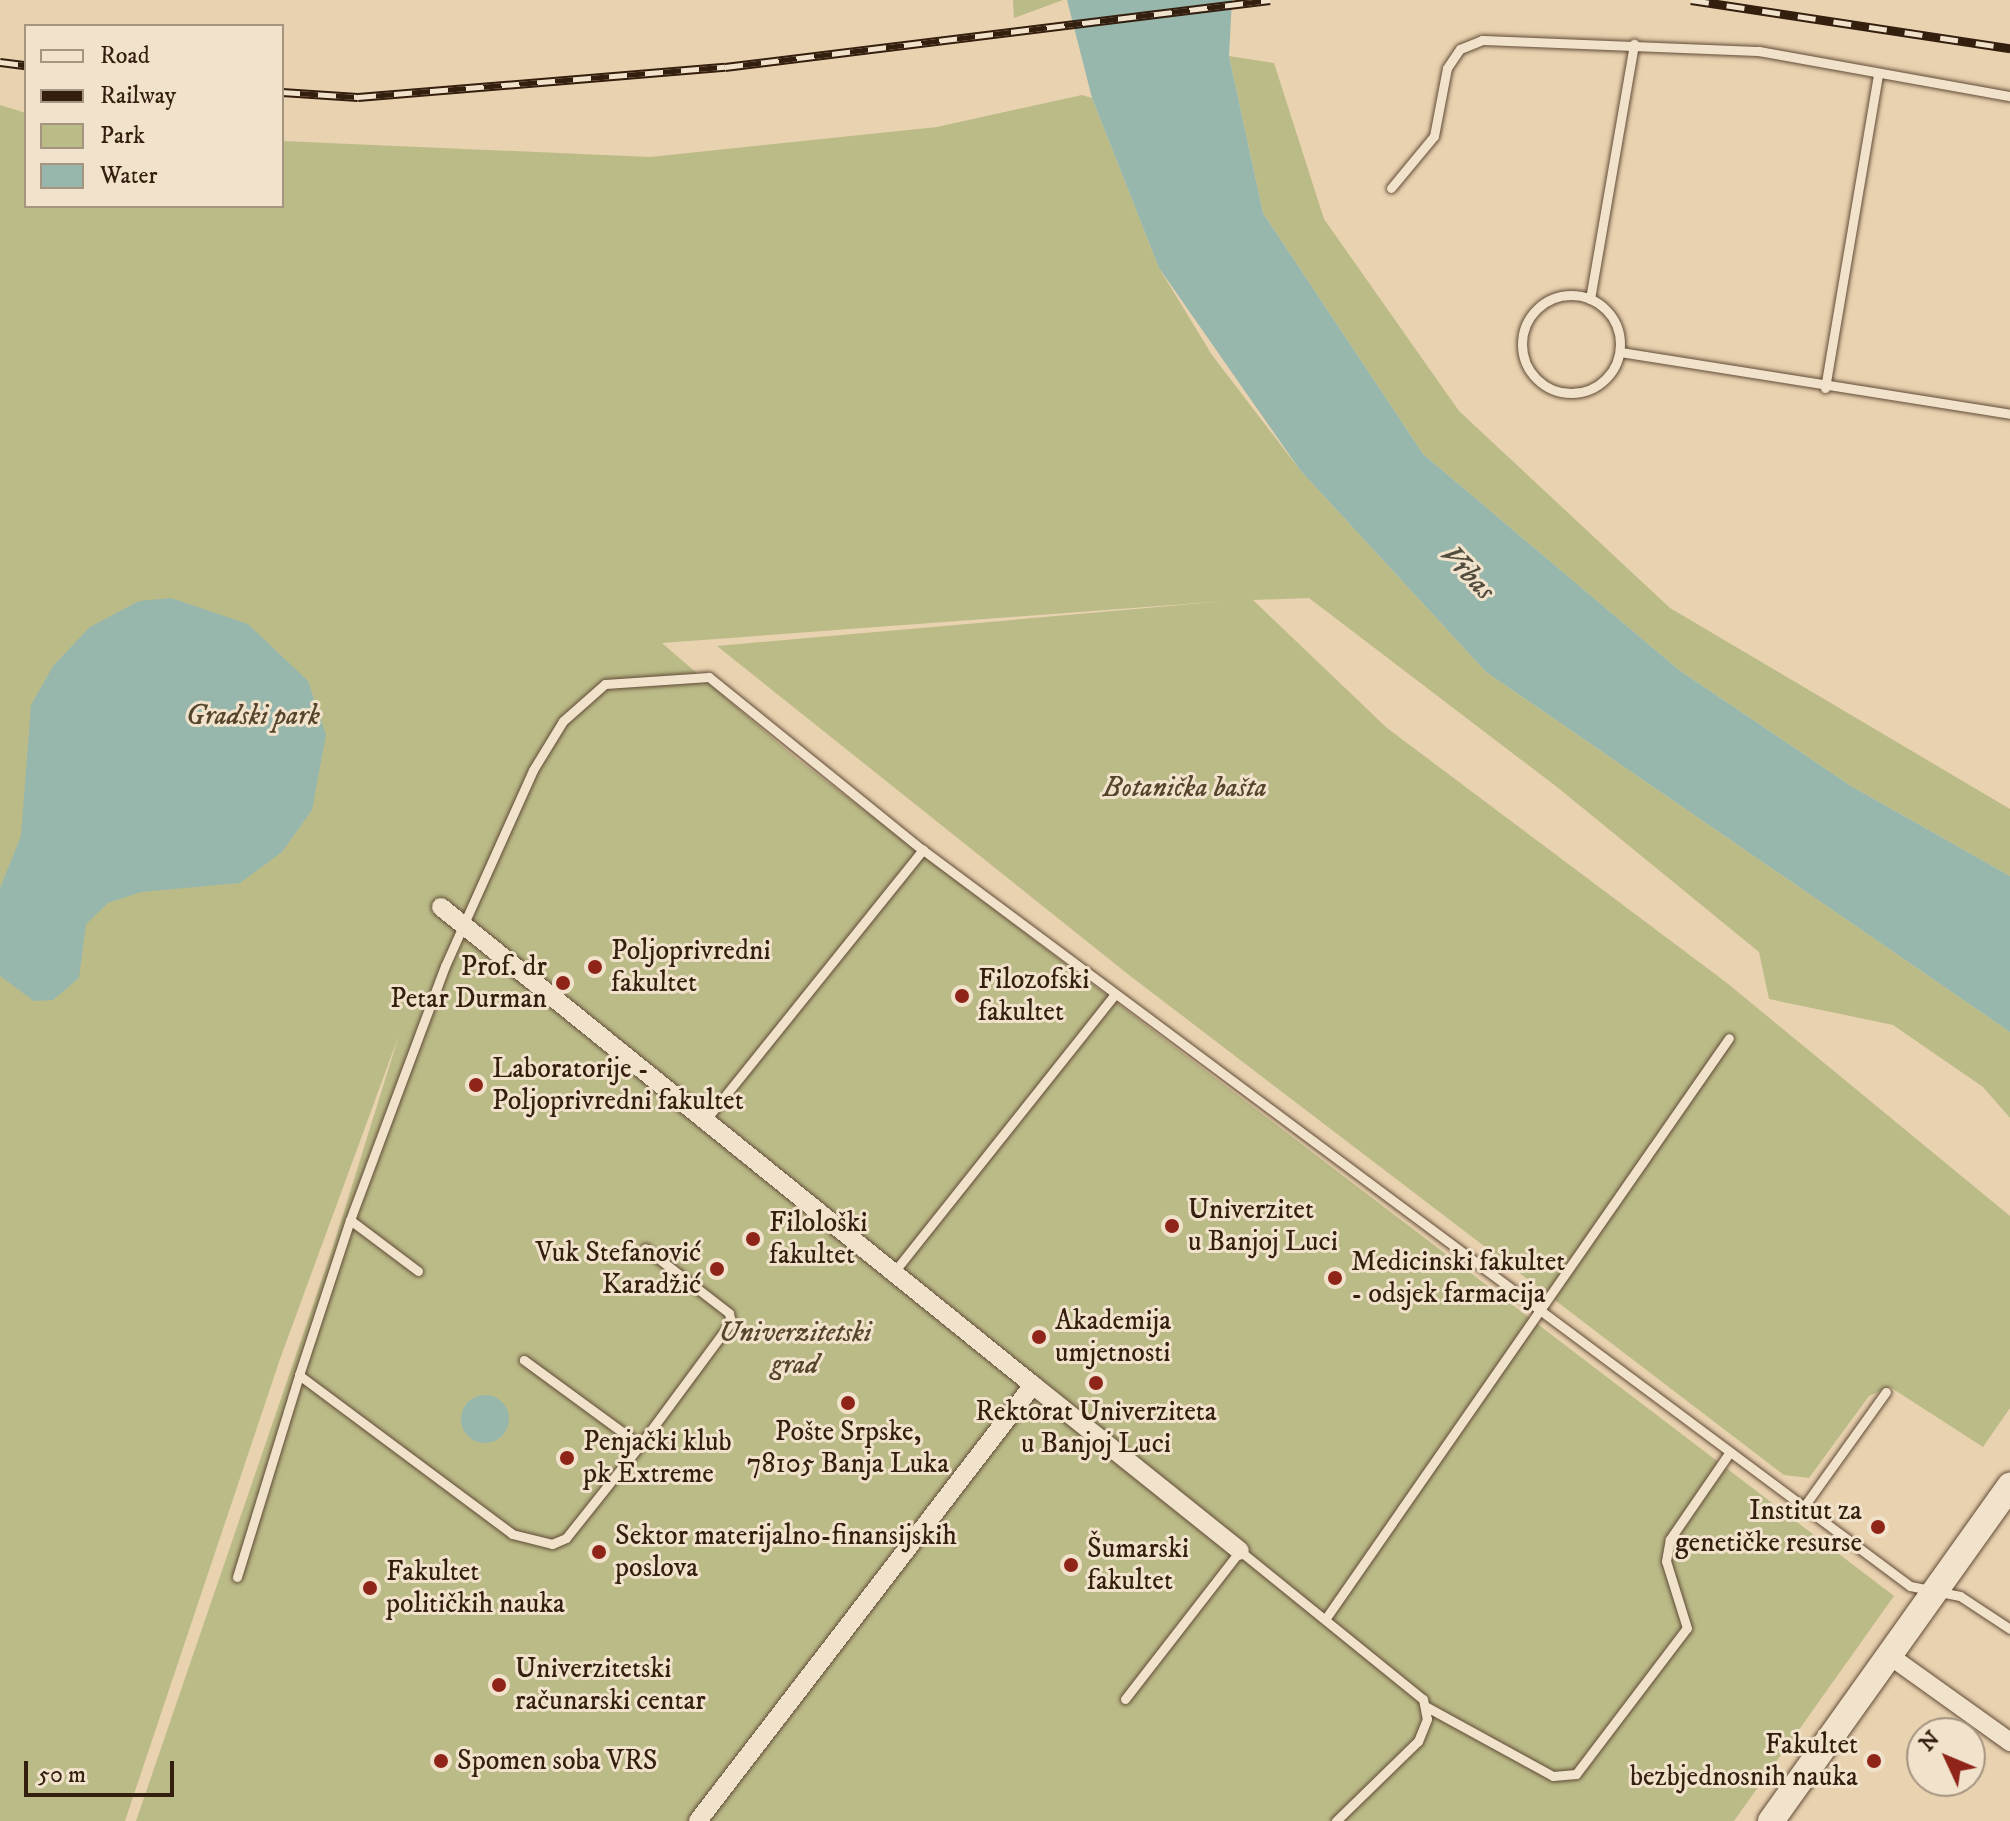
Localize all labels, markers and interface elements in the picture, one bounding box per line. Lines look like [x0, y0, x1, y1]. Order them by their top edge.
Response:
legend [24, 24, 284, 208]
text: Road [100, 41, 150, 71]
text: Railway [100, 81, 176, 111]
text: Park [100, 121, 145, 151]
text: Water [100, 161, 157, 191]
water label: Vrbas [1432, 538, 1502, 608]
park label: Gradski park [186, 699, 320, 733]
park label: Botanička bašta [1103, 771, 1267, 805]
place label: Poljoprivredni fakultet [611, 934, 771, 1000]
place label: Prof. dr Petar Durman [390, 950, 547, 1016]
marker: Poljoprivredni fakultet [586, 958, 604, 976]
place label: Filozofski fakultet [978, 963, 1089, 1029]
marker: Prof. dr Petar Durman [554, 974, 572, 992]
marker: Filozofski fakultet [953, 987, 971, 1005]
place label: Laboratorije - Poljoprivredni fakultet [492, 1052, 744, 1118]
marker: Laboratorije - Poljoprivredni fakultet [467, 1076, 485, 1094]
place label: Univerzitet u Banjoj Luci [1188, 1193, 1338, 1259]
place label: Filološki fakultet [769, 1206, 868, 1272]
marker: Univerzitet u Banjoj Luci [1163, 1217, 1181, 1235]
marker: Filološki fakultet [744, 1230, 762, 1248]
place label: Vuk Stefanović Karadžić [536, 1236, 701, 1302]
place label: Medicinski fakultet - odsjek farmacija [1351, 1245, 1565, 1311]
marker: Vuk Stefanović Karadžić [708, 1260, 726, 1278]
marker: Medicinski fakultet - odsjek farmacija [1326, 1269, 1344, 1287]
place label: Akademija umjetnosti [1055, 1304, 1171, 1370]
park label: Univerzitetski grad [719, 1316, 871, 1382]
marker: Akademija umjetnosti [1030, 1328, 1048, 1346]
marker: Rektorat Univerziteta u Banjoj Luci [1087, 1374, 1105, 1392]
marker: Pošte Srpske, 78105 Banja Luka [839, 1394, 857, 1412]
place label: Rektorat Univerziteta u Banjoj Luci [975, 1395, 1217, 1461]
place label: Pošte Srpske, 78105 Banja Luka [747, 1415, 949, 1481]
place label: Penjački klub pk Extreme [583, 1425, 732, 1491]
marker: Penjački klub pk Extreme [558, 1449, 576, 1467]
place label: Institut za genetičke resurse [1675, 1494, 1862, 1560]
marker: Institut za genetičke resurse [1869, 1518, 1887, 1536]
place label: Sektor materijalno-finansijskih poslova [615, 1519, 957, 1585]
place label: Šumarski fakultet [1087, 1532, 1189, 1598]
marker: Sektor materijalno-finansijskih poslova [590, 1543, 608, 1561]
place label: Fakultet političkih nauka [386, 1555, 565, 1621]
marker: Šumarski fakultet [1062, 1556, 1080, 1574]
marker: Fakultet političkih nauka [361, 1579, 379, 1597]
place label: Univerzitetski računarski centar [515, 1652, 706, 1718]
marker: Univerzitetski računarski centar [490, 1676, 508, 1694]
north arrow [1906, 1717, 1986, 1797]
text: N [1914, 1725, 1946, 1757]
place label: Fakultet bezbjednosnih nauka [1630, 1728, 1858, 1794]
place label: Spomen soba VRS [457, 1744, 658, 1778]
scale bar [28, 1745, 178, 1795]
marker: Spomen soba VRS [432, 1752, 450, 1770]
marker: Fakultet bezbjednosnih nauka [1865, 1752, 1883, 1770]
text: 50 m [38, 1760, 86, 1790]

